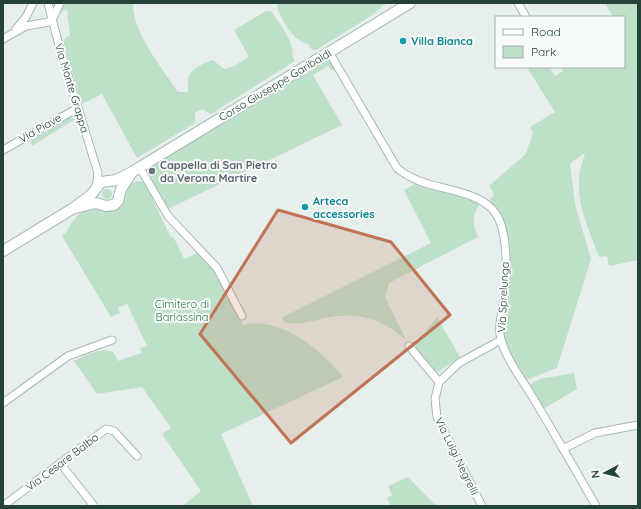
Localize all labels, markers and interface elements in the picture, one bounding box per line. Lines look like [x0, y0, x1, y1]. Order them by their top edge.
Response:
legend [495, 16, 625, 68]
text: Road [531, 24, 561, 39]
place label: Villa Bianca [411, 34, 473, 48]
marker: Villa Bianca [398, 36, 408, 46]
street label: Via Monte Grappa [52, 42, 92, 134]
text: Park [531, 44, 556, 59]
street label: Corso Giuseppe Garibaldi [216, 46, 334, 124]
street label: Via Piave [16, 110, 64, 146]
place label: Cappella di San Pietro da Verona Martire [160, 158, 277, 185]
marker: Cappella di San Pietro da Verona Martire [147, 166, 157, 176]
place label: Arteca accessories [313, 194, 374, 221]
marker: Arteca accessories [300, 202, 310, 212]
street label: Via Sprelunga [494, 261, 512, 333]
park label: Cimitero di Barlassina [155, 297, 209, 324]
street label: Via Luigi Negrelli [432, 415, 482, 497]
street label: Via Cesare Balbo [23, 430, 101, 494]
north arrow [585, 453, 625, 493]
text: N [588, 469, 603, 479]

